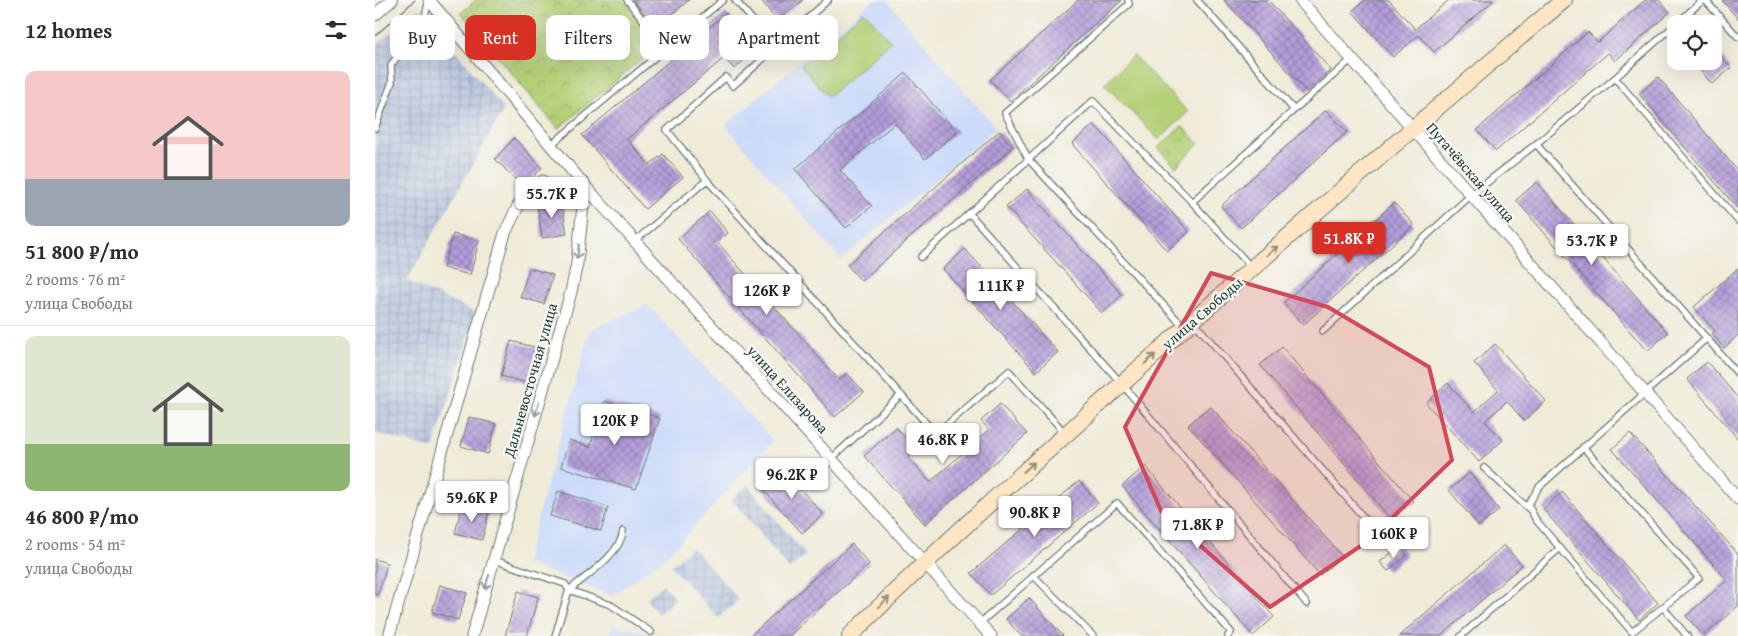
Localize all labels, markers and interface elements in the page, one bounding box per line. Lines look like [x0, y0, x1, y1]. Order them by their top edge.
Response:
text: 12 homes [25, 15, 112, 46]
chip: Buy [390, 15, 455, 60]
chip: Rent [465, 15, 536, 60]
chip: Filters [546, 15, 630, 60]
chip: New [640, 15, 709, 60]
chip: Apartment [719, 15, 838, 60]
map controls [1667, 15, 1722, 70]
button: locate [1667, 15, 1722, 70]
icon: filters [322, 16, 350, 44]
icon: home [143, 103, 233, 193]
street label: Пугачёвская улица [1422, 117, 1521, 227]
pin: 55.7K ₽ [506, 176, 598, 219]
text: 55.7K ₽ [526, 181, 578, 205]
pin: 51.8K ₽ [1303, 222, 1395, 264]
pin: 53.7K ₽ [1546, 224, 1638, 266]
text: 51.8K ₽ [1323, 226, 1375, 250]
text: 53.7K ₽ [1566, 228, 1618, 252]
text: 51 800 ₽/mo [25, 236, 139, 267]
one-way arrow [573, 244, 583, 260]
one-way arrow [1265, 246, 1278, 257]
text: 2 rooms · 76 m² [25, 267, 125, 291]
pin: 111K ₽ [960, 268, 1042, 311]
street label: улица Свободы [1156, 272, 1247, 355]
text: 111K ₽ [978, 273, 1024, 297]
pin: 126K ₽ [726, 274, 808, 316]
text: 126K ₽ [744, 278, 790, 302]
text: улица Свободы [25, 291, 133, 315]
street label: Дальневосточная улица [498, 300, 562, 461]
street label: улица Елизарова [742, 339, 834, 438]
one-way arrow [1144, 353, 1157, 365]
icon: home [143, 369, 233, 459]
one-way arrow [532, 401, 541, 417]
pin: 120K ₽ [574, 404, 656, 446]
text: 120K ₽ [592, 408, 638, 432]
pin: 46.8K ₽ [897, 422, 989, 465]
text: 46.8K ₽ [917, 427, 969, 451]
pin: 96.2K ₽ [746, 458, 838, 500]
text: 96.2K ₽ [766, 462, 818, 486]
one-way arrow [1023, 462, 1036, 473]
pin: 59.6K ₽ [426, 480, 518, 523]
text: 59.6K ₽ [446, 485, 498, 509]
pin: 90.8K ₽ [989, 496, 1081, 538]
text: 90.8K ₽ [1009, 500, 1061, 524]
text: 46 800 ₽/mo [25, 501, 139, 532]
pin: 71.8K ₽ [1152, 508, 1244, 550]
text: 71.8K ₽ [1172, 512, 1224, 536]
pin: 160K ₽ [1353, 516, 1435, 559]
text: 160K ₽ [1371, 521, 1417, 545]
text: 2 rooms · 54 m² [25, 532, 125, 556]
text: улица Свободы [25, 556, 133, 580]
one-way arrow [482, 574, 492, 590]
one-way arrow [878, 596, 890, 608]

